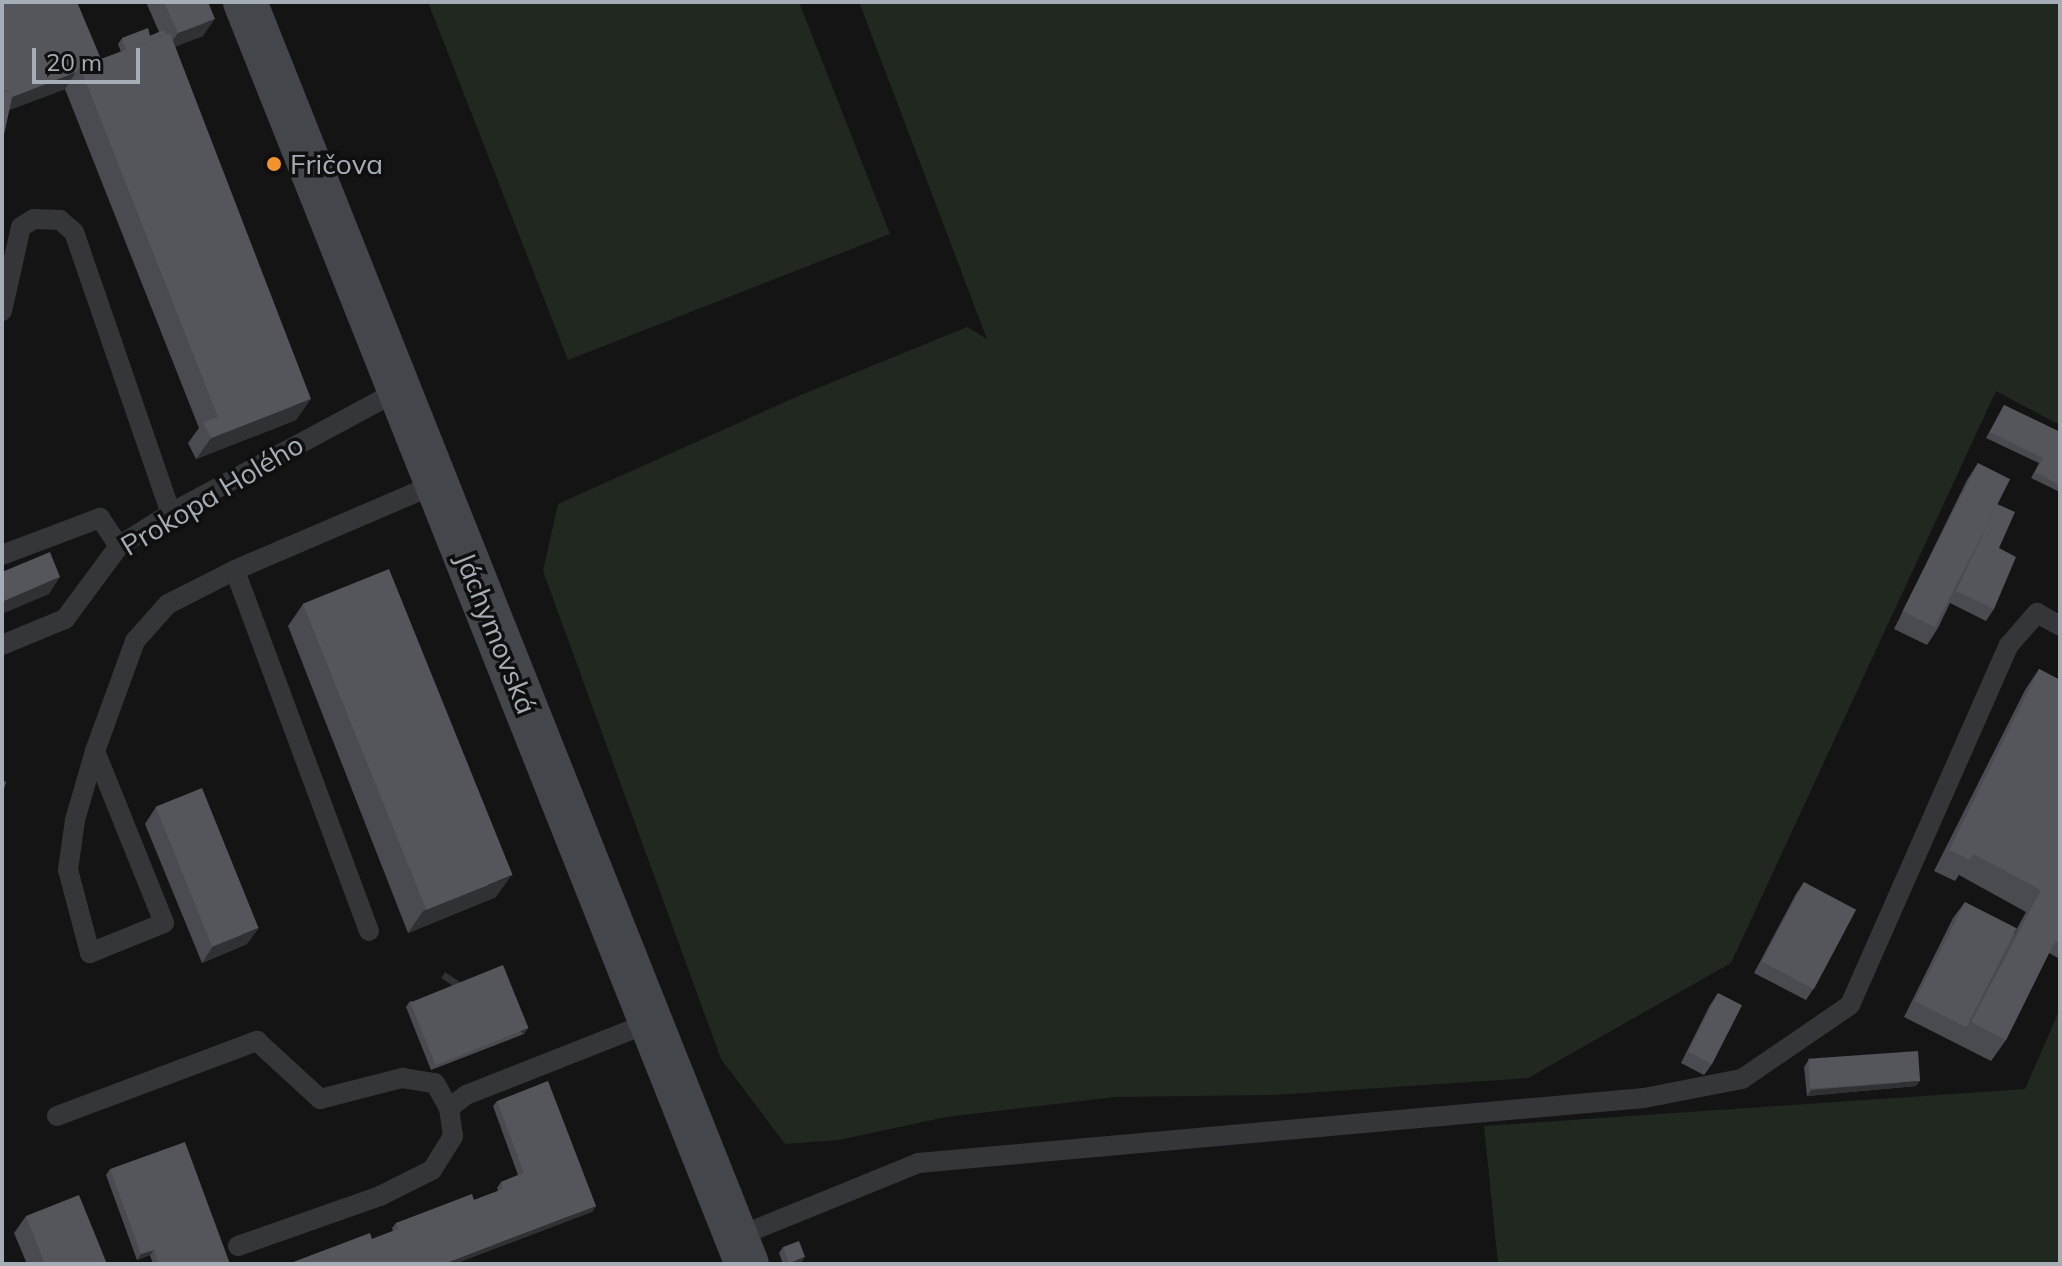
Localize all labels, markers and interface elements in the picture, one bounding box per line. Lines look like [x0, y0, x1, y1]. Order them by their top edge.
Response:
scale bar [36, 32, 144, 82]
text: 20 m [46, 47, 102, 77]
place label: Fričova [290, 147, 383, 181]
marker: Fričova [265, 155, 283, 173]
street label: Prokopa Holého [115, 427, 309, 563]
street label: Jáchymovská [448, 547, 544, 719]

